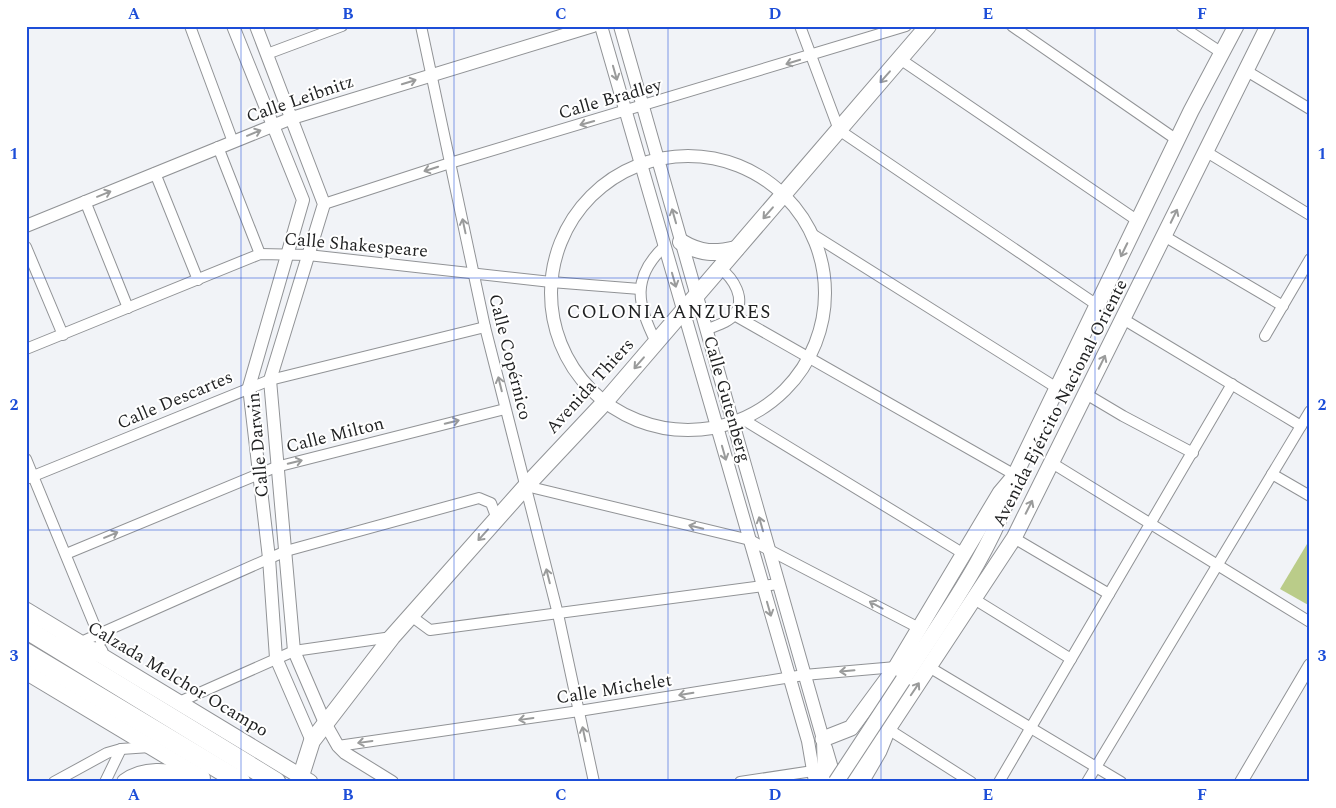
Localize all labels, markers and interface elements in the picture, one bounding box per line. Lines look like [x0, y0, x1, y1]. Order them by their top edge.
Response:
text: A [128, 2, 141, 26]
text: B [342, 2, 354, 26]
text: C [555, 2, 567, 26]
text: D [769, 2, 782, 26]
text: E [983, 2, 993, 26]
text: F [1197, 2, 1207, 26]
one-way arrow [785, 57, 801, 67]
one-way arrow [611, 65, 620, 81]
street label: Calle Leibnitz [242, 68, 358, 130]
one-way arrow [879, 70, 891, 83]
street label: Calle Bradley [555, 71, 666, 127]
one-way arrow [400, 76, 416, 86]
one-way arrow [579, 118, 595, 128]
one-way arrow [246, 128, 262, 137]
text: 1 [10, 142, 18, 166]
text: 1 [1318, 142, 1326, 166]
one-way arrow [424, 165, 439, 174]
one-way arrow [96, 188, 111, 198]
one-way arrow [762, 206, 773, 219]
one-way arrow [669, 209, 678, 225]
one-way arrow [1169, 209, 1179, 224]
one-way arrow [458, 218, 468, 234]
street label: Calle Shakespeare [283, 225, 429, 265]
one-way arrow [1119, 242, 1129, 257]
one-way arrow [670, 271, 680, 287]
street label: Avenida Ejército Nacional Oriente [986, 274, 1134, 532]
street label: Calle Copérnico [481, 291, 539, 423]
district label: COLONIA ANZURES [567, 298, 771, 327]
street label: Avenida Thiers [539, 332, 641, 440]
street label: Calle Gutenberg [696, 332, 758, 466]
one-way arrow [1097, 354, 1107, 369]
one-way arrow [633, 356, 645, 369]
street label: Calle Descartes [113, 363, 237, 437]
one-way arrow [494, 377, 504, 393]
street label: Calle Darwin [240, 391, 276, 499]
text: 2 [10, 393, 19, 417]
text: 2 [1318, 393, 1327, 417]
street label: Calle Milton [283, 410, 387, 460]
one-way arrow [443, 417, 459, 426]
one-way arrow [720, 444, 730, 460]
one-way arrow [286, 457, 302, 467]
one-way arrow [1025, 500, 1034, 515]
one-way arrow [755, 517, 765, 533]
one-way arrow [688, 522, 704, 531]
one-way arrow [477, 528, 489, 541]
one-way arrow [103, 530, 118, 540]
one-way arrow [543, 568, 552, 584]
one-way arrow [868, 600, 883, 610]
one-way arrow [764, 601, 774, 617]
street label: Calzada Melchor Ocampo [82, 614, 274, 744]
text: 3 [10, 644, 19, 668]
text: 3 [1318, 644, 1327, 668]
one-way arrow [840, 666, 856, 676]
street label: Calle Michelet [554, 667, 674, 711]
one-way arrow [910, 682, 920, 696]
one-way arrow [679, 689, 695, 699]
one-way arrow [518, 714, 534, 724]
one-way arrow [579, 727, 588, 743]
one-way arrow [357, 737, 373, 747]
text: A [128, 783, 141, 807]
text: B [342, 783, 354, 807]
text: C [555, 783, 567, 807]
text: D [769, 783, 782, 807]
text: E [983, 783, 993, 807]
text: F [1197, 783, 1207, 807]

